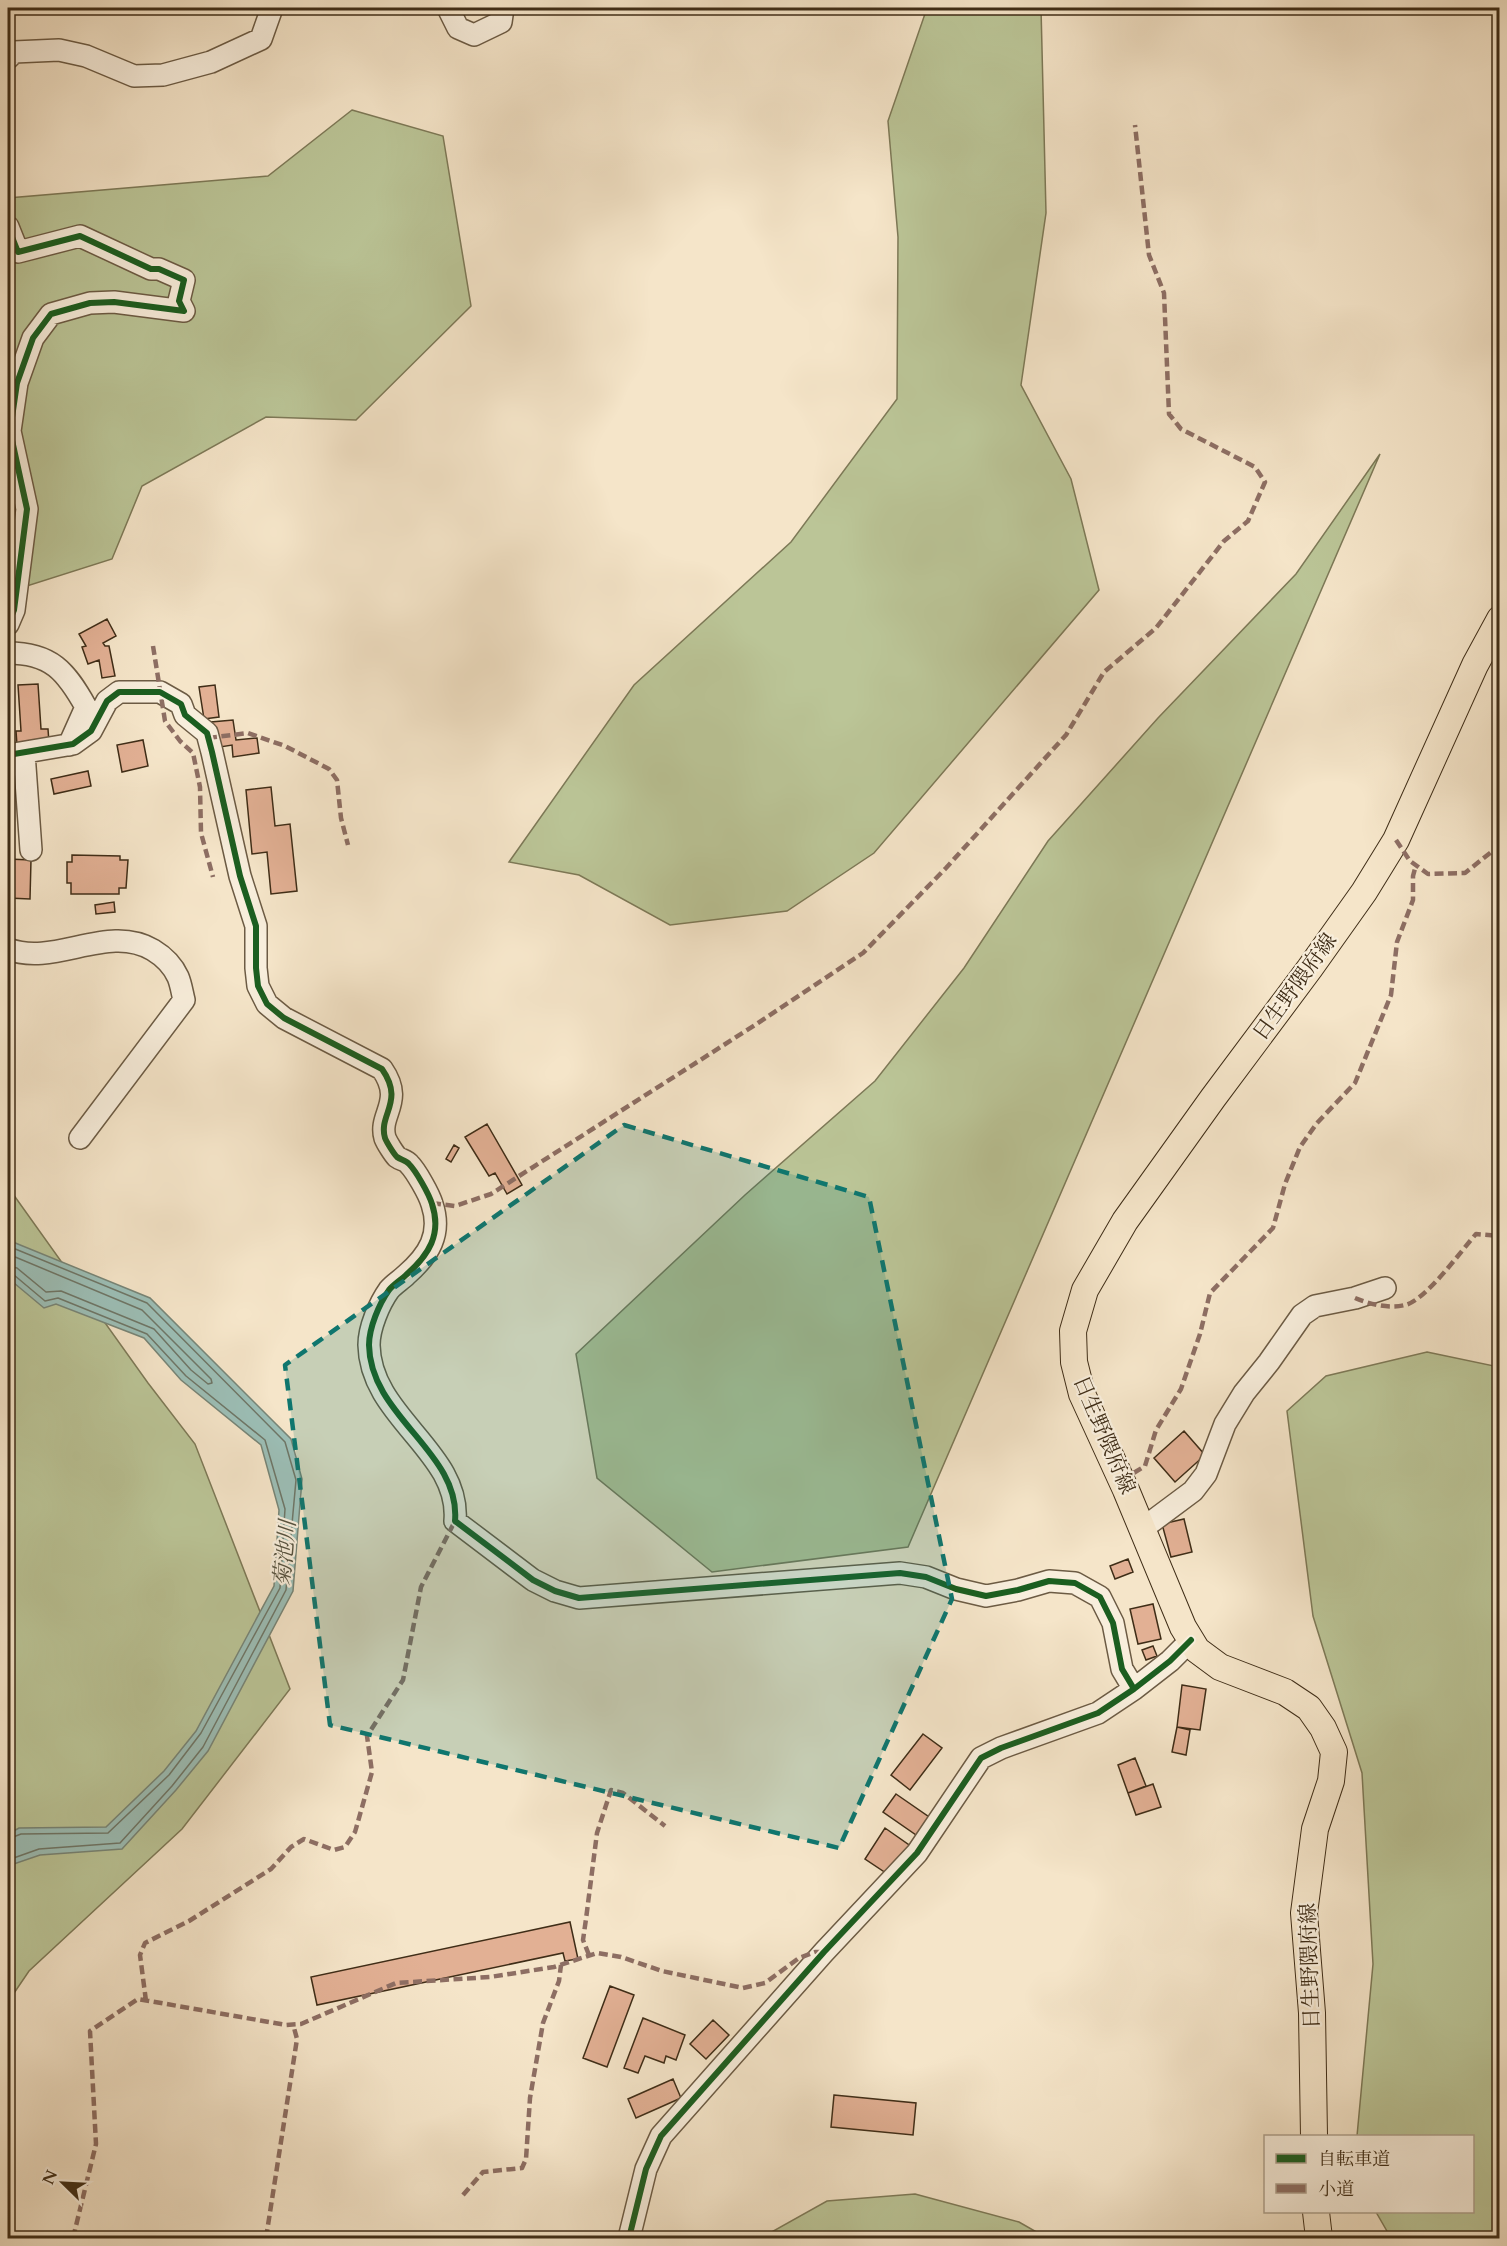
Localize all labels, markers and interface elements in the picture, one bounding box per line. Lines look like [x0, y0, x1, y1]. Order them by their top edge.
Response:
street label: 日生野隈府線 [1246, 928, 1344, 1046]
street label: 日生野隈府線 [1066, 1371, 1142, 1499]
water label: 菊池川 [267, 1517, 303, 1587]
street label: 日生野隈府線 [1293, 1903, 1327, 2029]
legend [1264, 2135, 1474, 2213]
text: 自転車道 [1318, 2147, 1390, 2172]
north arrow [33, 2153, 93, 2213]
text: N [37, 2166, 63, 2188]
text: 小道 [1318, 2177, 1354, 2202]

